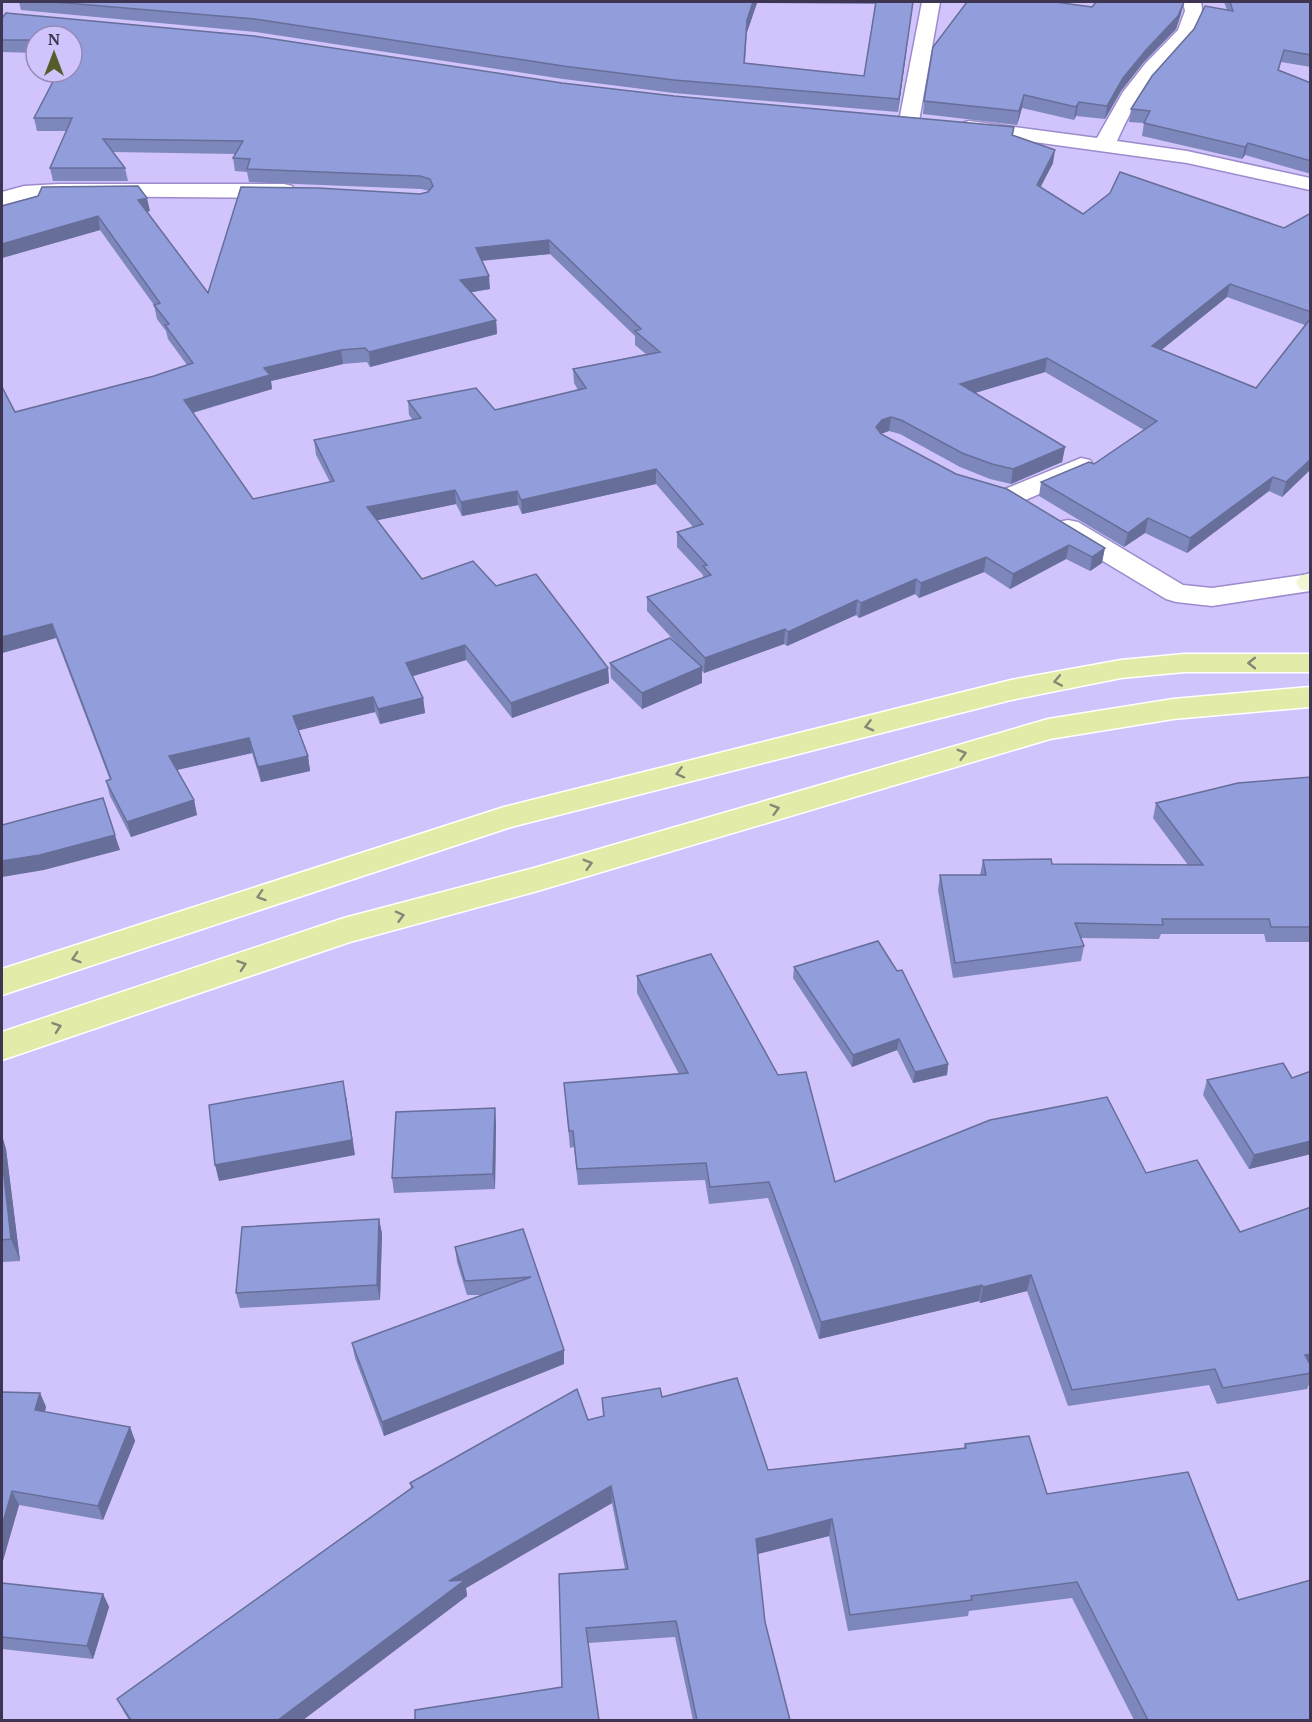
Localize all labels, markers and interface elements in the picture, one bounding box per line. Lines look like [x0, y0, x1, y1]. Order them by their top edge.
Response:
north arrow [24, 24, 84, 84]
text: N [48, 28, 60, 50]
one-way arrow [1248, 657, 1257, 669]
one-way arrow [1054, 674, 1064, 687]
one-way arrow [864, 718, 874, 731]
one-way arrow [956, 749, 967, 761]
one-way arrow [675, 766, 685, 779]
one-way arrow [769, 804, 780, 816]
one-way arrow [582, 859, 593, 871]
one-way arrow [256, 889, 267, 901]
one-way arrow [394, 911, 405, 923]
one-way arrow [71, 950, 81, 963]
one-way arrow [236, 960, 247, 973]
one-way arrow [51, 1022, 62, 1035]

